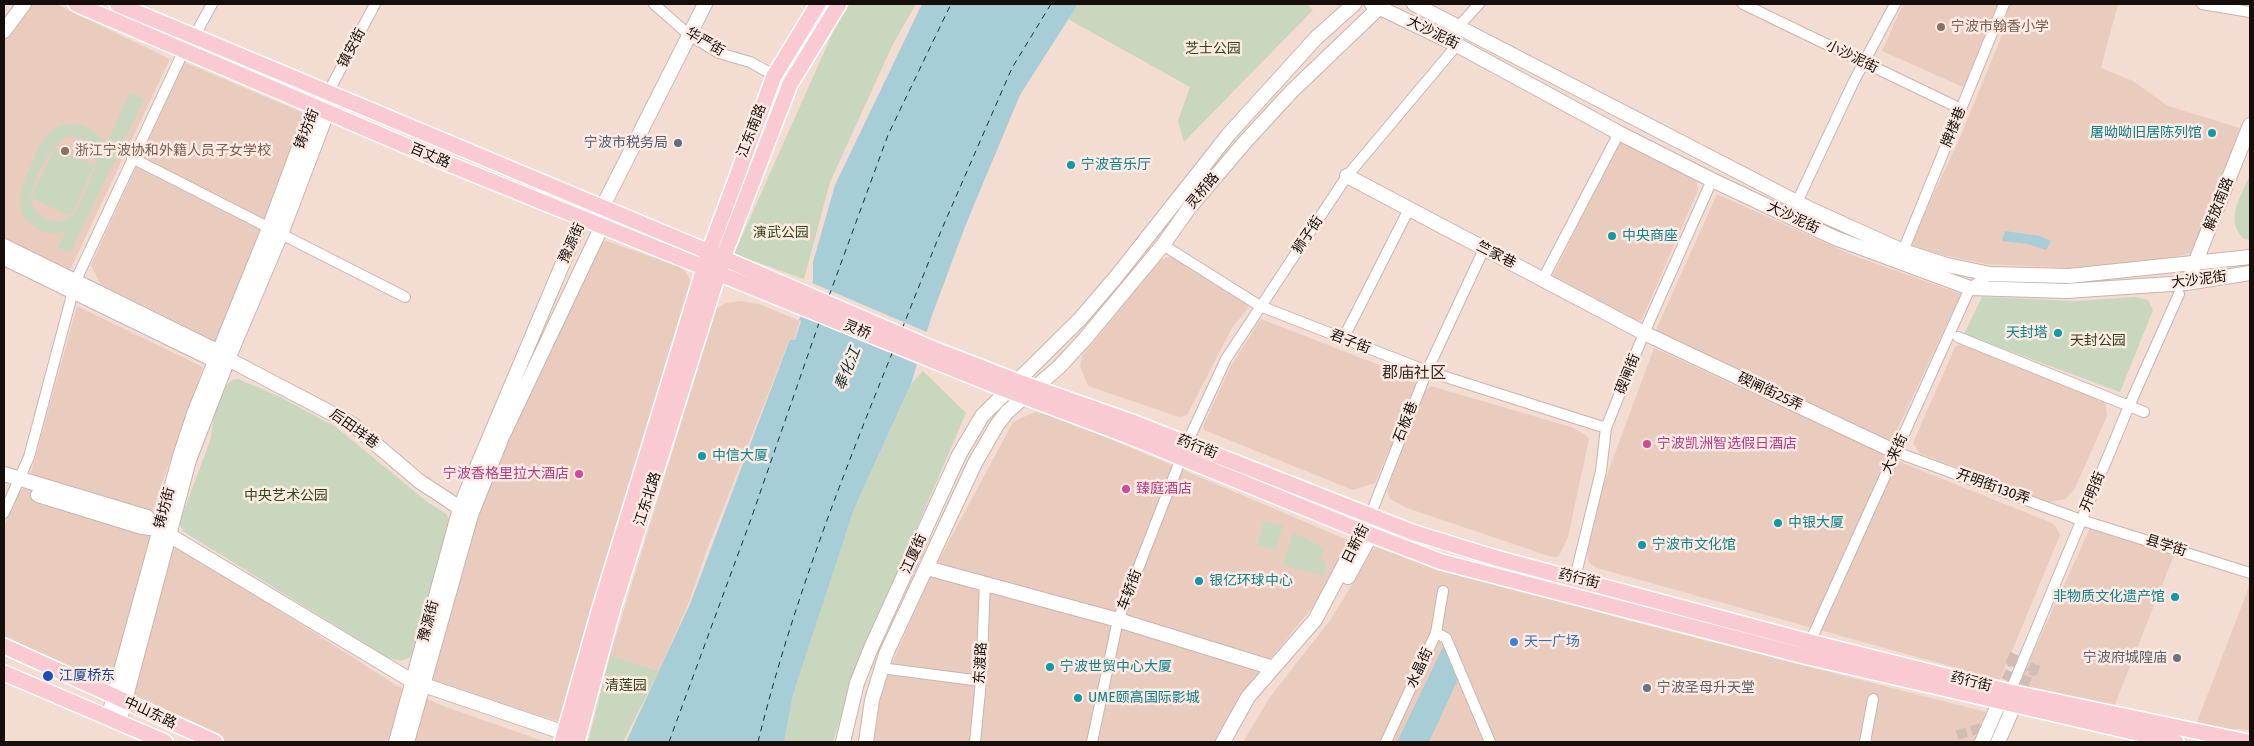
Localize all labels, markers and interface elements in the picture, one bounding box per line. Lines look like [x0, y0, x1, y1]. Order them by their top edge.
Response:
street label: 大沙泥街 [1404, 13, 1462, 53]
place label: 宁波市翰香小学 [1951, 19, 2049, 35]
marker: 宁波市翰香小学 [1935, 21, 1947, 33]
street label: 华严街 [683, 24, 727, 60]
street label: 镇安街 [335, 26, 369, 70]
street label: 小沙泥街 [1823, 37, 1881, 77]
park label: 芝士公园 [1185, 41, 1241, 57]
street label: 江东南路 [734, 102, 770, 160]
street label: 牌楼巷 [1938, 104, 1970, 150]
street label: 铸坊街 [291, 106, 323, 152]
place label: 屠呦呦旧居陈列馆 [2090, 125, 2202, 141]
marker: 屠呦呦旧居陈列馆 [2206, 127, 2218, 139]
place label: 宁波市税务局 [584, 135, 668, 151]
marker: 宁波市税务局 [672, 137, 684, 149]
street label: 百丈路 [407, 140, 453, 172]
place label: 浙江宁波协和外籍人员子女学校 [75, 143, 271, 159]
marker: 浙江宁波协和外籍人员子女学校 [59, 145, 71, 157]
place label: 宁波音乐厅 [1081, 157, 1151, 173]
marker: 宁波音乐厅 [1065, 159, 1077, 171]
street label: 灵桥路 [1183, 170, 1223, 212]
street label: 解放南路 [2201, 175, 2237, 233]
street label: 大沙泥街 [1764, 199, 1822, 237]
street label: 狮子街 [1289, 213, 1327, 257]
street label: 豫源街 [556, 220, 588, 266]
park label: 演武公园 [753, 225, 809, 241]
place label: 中央商座 [1622, 228, 1678, 244]
marker: 中央商座 [1606, 230, 1618, 242]
street label: 竺家巷 [1473, 238, 1519, 272]
street label: 大沙泥街 [2170, 268, 2228, 292]
street label: 灵桥 [841, 317, 873, 343]
place label: 天封塔 [2006, 325, 2048, 341]
street label: 君子街 [1327, 327, 1373, 357]
marker: 天封塔 [2052, 327, 2064, 339]
park label: 天封公园 [2070, 333, 2126, 349]
water label: 奉化江 [831, 345, 865, 393]
street label: 碶闸街 [1612, 351, 1644, 397]
district label: 郡庙社区 [1382, 364, 1446, 384]
street label: 碶闸街25弄 [1735, 370, 1805, 414]
street label: 石板巷 [1391, 399, 1421, 445]
street label: 后田垟巷 [326, 406, 382, 452]
street label: 大来街 [1879, 431, 1911, 477]
street label: 药行街 [1174, 432, 1220, 462]
place label: 宁波凯洲智选假日酒店 [1657, 436, 1797, 452]
marker: 宁波凯洲智选假日酒店 [1641, 438, 1653, 450]
place label: 中信大厦 [712, 448, 768, 464]
marker: 中信大厦 [696, 450, 708, 462]
place label: 宁波香格里拉大酒店 [443, 466, 569, 482]
street label: 开明街130弄 [1954, 466, 2032, 508]
marker: 宁波香格里拉大酒店 [573, 468, 585, 480]
street label: 开明街 [2077, 469, 2109, 515]
street label: 江东北路 [631, 470, 665, 528]
place label: 臻庭酒店 [1136, 481, 1192, 497]
marker: 臻庭酒店 [1120, 483, 1132, 495]
street label: 铸坊街 [151, 486, 179, 530]
park label: 中央艺术公园 [244, 488, 328, 504]
place label: 中银大厦 [1788, 515, 1844, 531]
marker: 中银大厦 [1772, 517, 1784, 529]
street label: 日新街 [1339, 521, 1373, 567]
street label: 江厦街 [898, 531, 930, 577]
street label: 县学街 [2143, 532, 2189, 560]
place label: 宁波市文化馆 [1652, 537, 1736, 553]
marker: 宁波市文化馆 [1636, 539, 1648, 551]
street label: 药行街 [1557, 566, 1601, 592]
street label: 车轿街 [1115, 567, 1145, 613]
place label: 银亿环球中心 [1209, 573, 1293, 589]
marker: 银亿环球中心 [1193, 575, 1205, 587]
place label: 非物质文化遗产馆 [2053, 589, 2165, 605]
marker: 非物质文化遗产馆 [2169, 591, 2181, 603]
street label: 豫源街 [415, 599, 443, 643]
place label: 天一广场 [1524, 634, 1580, 650]
marker: 天一广场 [1508, 636, 1520, 648]
street label: 东渡路 [972, 642, 990, 684]
street label: 水晶街 [1404, 645, 1436, 691]
place label: 宁波府城隍庙 [2083, 650, 2167, 666]
marker: 宁波府城隍庙 [2171, 652, 2183, 664]
place label: 宁波世贸中心大厦 [1060, 659, 1172, 675]
marker: 宁波世贸中心大厦 [1044, 661, 1056, 673]
place label: 江厦桥东 [59, 668, 115, 684]
marker: 江厦桥东 [41, 669, 55, 683]
street label: 药行街 [1949, 669, 1993, 695]
park label: 清莲园 [605, 678, 647, 694]
place label: 宁波圣母升天堂 [1657, 680, 1755, 696]
marker: 宁波圣母升天堂 [1641, 682, 1653, 694]
place label: UME颐高国际影城 [1088, 690, 1200, 706]
marker: UME颐高国际影城 [1072, 692, 1084, 704]
street label: 中山东路 [121, 694, 179, 732]

